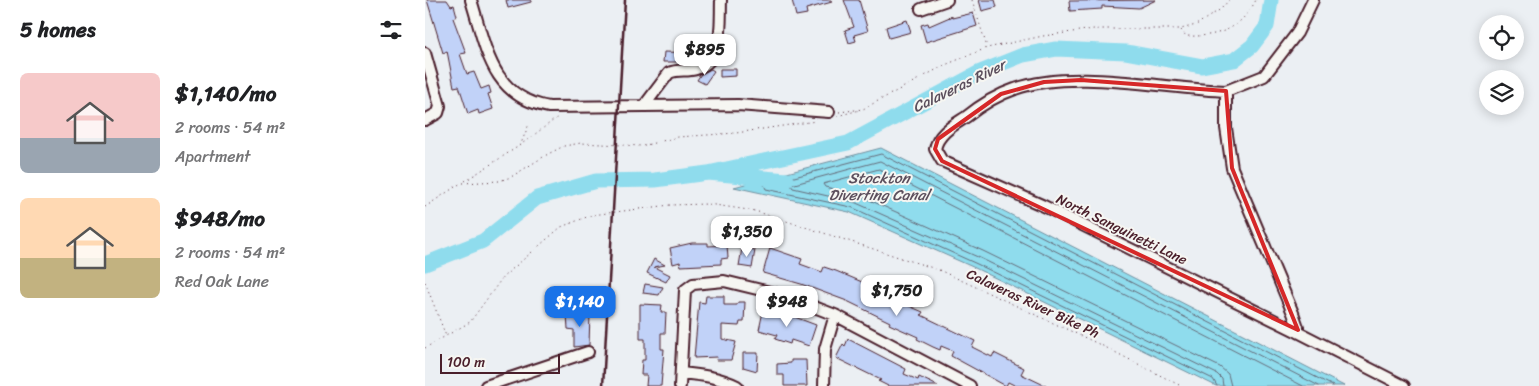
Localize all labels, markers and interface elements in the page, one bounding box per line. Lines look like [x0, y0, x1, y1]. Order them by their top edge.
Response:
text: 5 homes [20, 11, 96, 49]
map controls [1479, 15, 1524, 115]
button: locate [1479, 15, 1524, 60]
icon: filters [377, 16, 405, 44]
pin: $895 [675, 34, 735, 76]
text: $895 [685, 35, 725, 64]
water label: Calaveras River [908, 51, 1013, 120]
button: layers [1479, 70, 1524, 115]
text: $1,140/mo [175, 75, 276, 113]
icon: home [60, 93, 120, 153]
text: 2 rooms · 54 m² [175, 113, 285, 142]
text: Apartment [175, 142, 251, 171]
water label: Stockton Diverting Canal [829, 165, 933, 208]
street label: North Sanguinetti Lane [1052, 187, 1192, 272]
text: $948/mo [175, 200, 265, 238]
pin: $1,350 [706, 216, 788, 258]
text: $1,350 [722, 217, 772, 246]
icon: home [60, 218, 120, 278]
text: 2 rooms · 54 m² [175, 238, 285, 267]
street label: Calaveras River Bike Ph [962, 262, 1103, 345]
text: Red Oak Lane [175, 267, 269, 296]
pin: $1,750 [856, 274, 938, 317]
text: $1,750 [872, 276, 922, 305]
pin: $1,140 [539, 286, 621, 328]
pin: $948 [757, 286, 817, 328]
text: $1,140 [556, 287, 604, 316]
text: $948 [767, 287, 807, 316]
text: 100 m [447, 350, 485, 375]
scale bar [440, 351, 560, 374]

